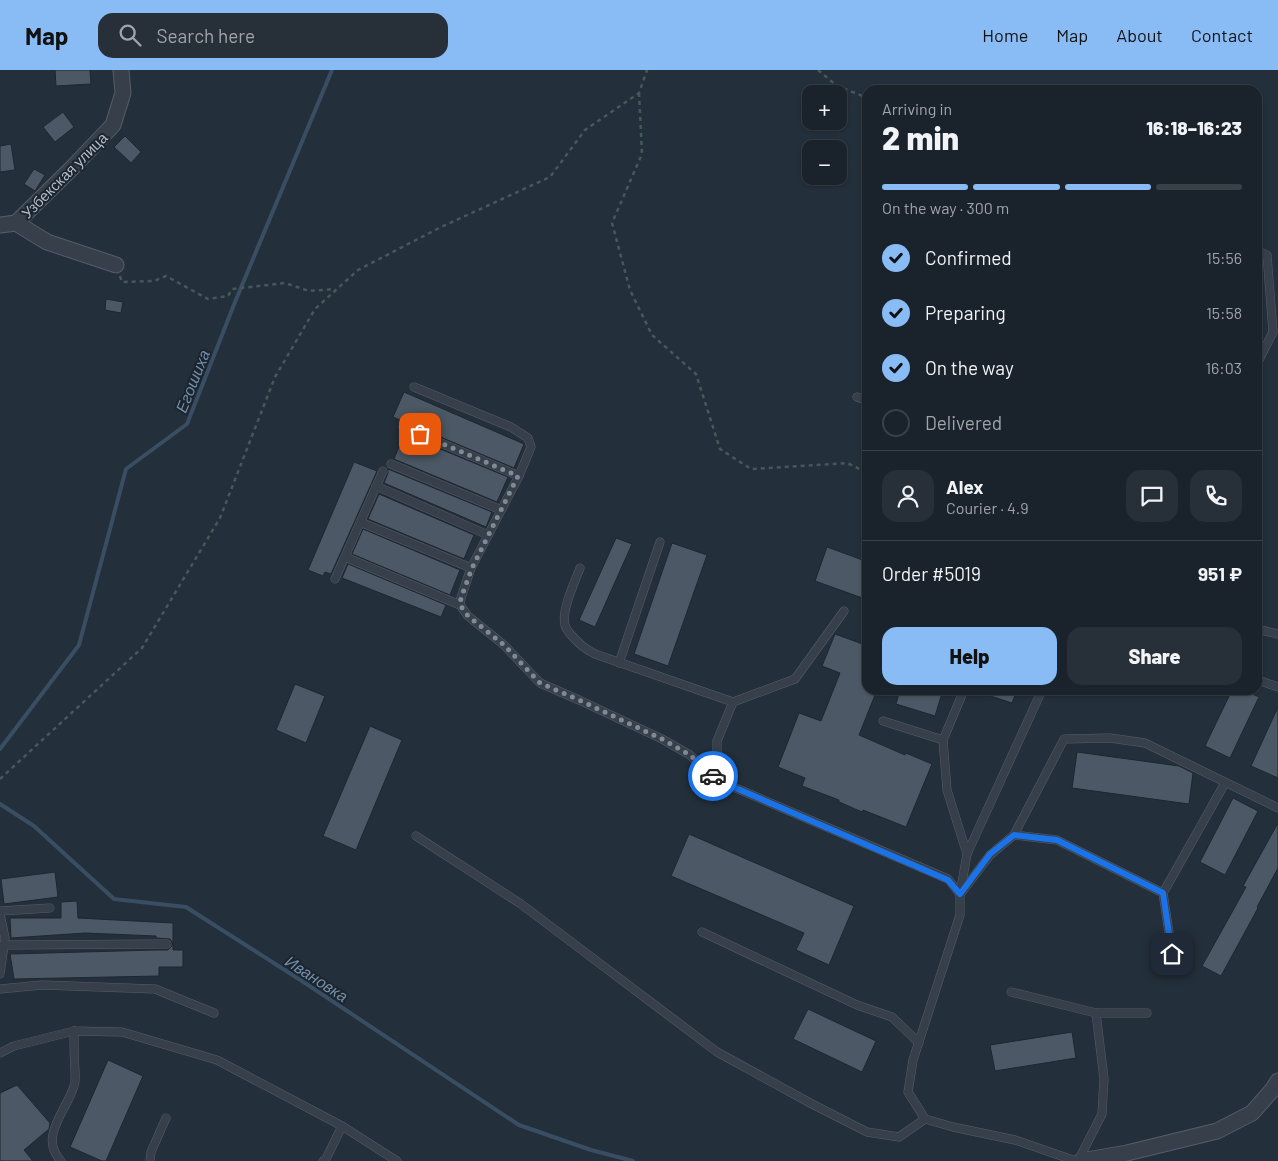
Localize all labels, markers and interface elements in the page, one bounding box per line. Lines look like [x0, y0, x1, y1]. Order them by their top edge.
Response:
search box [98, 13, 448, 58]
text: Map [25, 21, 68, 50]
icon: search [116, 21, 144, 49]
text: Search here [156, 24, 255, 47]
text: Home [982, 24, 1028, 46]
text: Map [1056, 24, 1088, 46]
text: About [1116, 24, 1163, 46]
text: Contact [1191, 24, 1253, 46]
map controls [802, 85, 847, 185]
button: + [802, 85, 847, 130]
text: Arriving in [882, 99, 952, 118]
text: 16:18–16:23 [1146, 116, 1242, 139]
text: 2 min [882, 118, 959, 156]
street label: Узбекская улица [17, 128, 111, 222]
button: − [802, 140, 847, 185]
text: On the way · 300 m [882, 198, 1009, 217]
icon: check [882, 244, 910, 272]
text: Confirmed [925, 246, 1012, 269]
text: 15:56 [1206, 248, 1242, 267]
icon: check [882, 299, 910, 327]
text: Preparing [925, 301, 1006, 324]
text: 15:58 [1206, 303, 1242, 322]
water label: Егошиха [171, 347, 213, 415]
icon: check [882, 354, 910, 382]
text: On the way [925, 356, 1014, 379]
text: 16:03 [1205, 358, 1242, 377]
text: Delivered [925, 411, 1002, 434]
pin [399, 413, 441, 455]
icon: bag [406, 420, 434, 448]
button: person [882, 470, 934, 522]
button: chat [1126, 470, 1178, 522]
button: phone [1190, 470, 1242, 522]
text: Alex [946, 475, 984, 498]
text: Courier · 4.9 [946, 498, 1029, 517]
text: Order #5019 [882, 562, 981, 585]
text: 951 ₽ [1198, 562, 1242, 585]
button: Help [882, 627, 1057, 685]
button: Share [1067, 627, 1242, 685]
courier [688, 751, 738, 801]
icon: car [699, 762, 727, 790]
pin [1151, 933, 1193, 975]
icon: home [1158, 940, 1186, 968]
water label: Ивановка [282, 951, 352, 1005]

